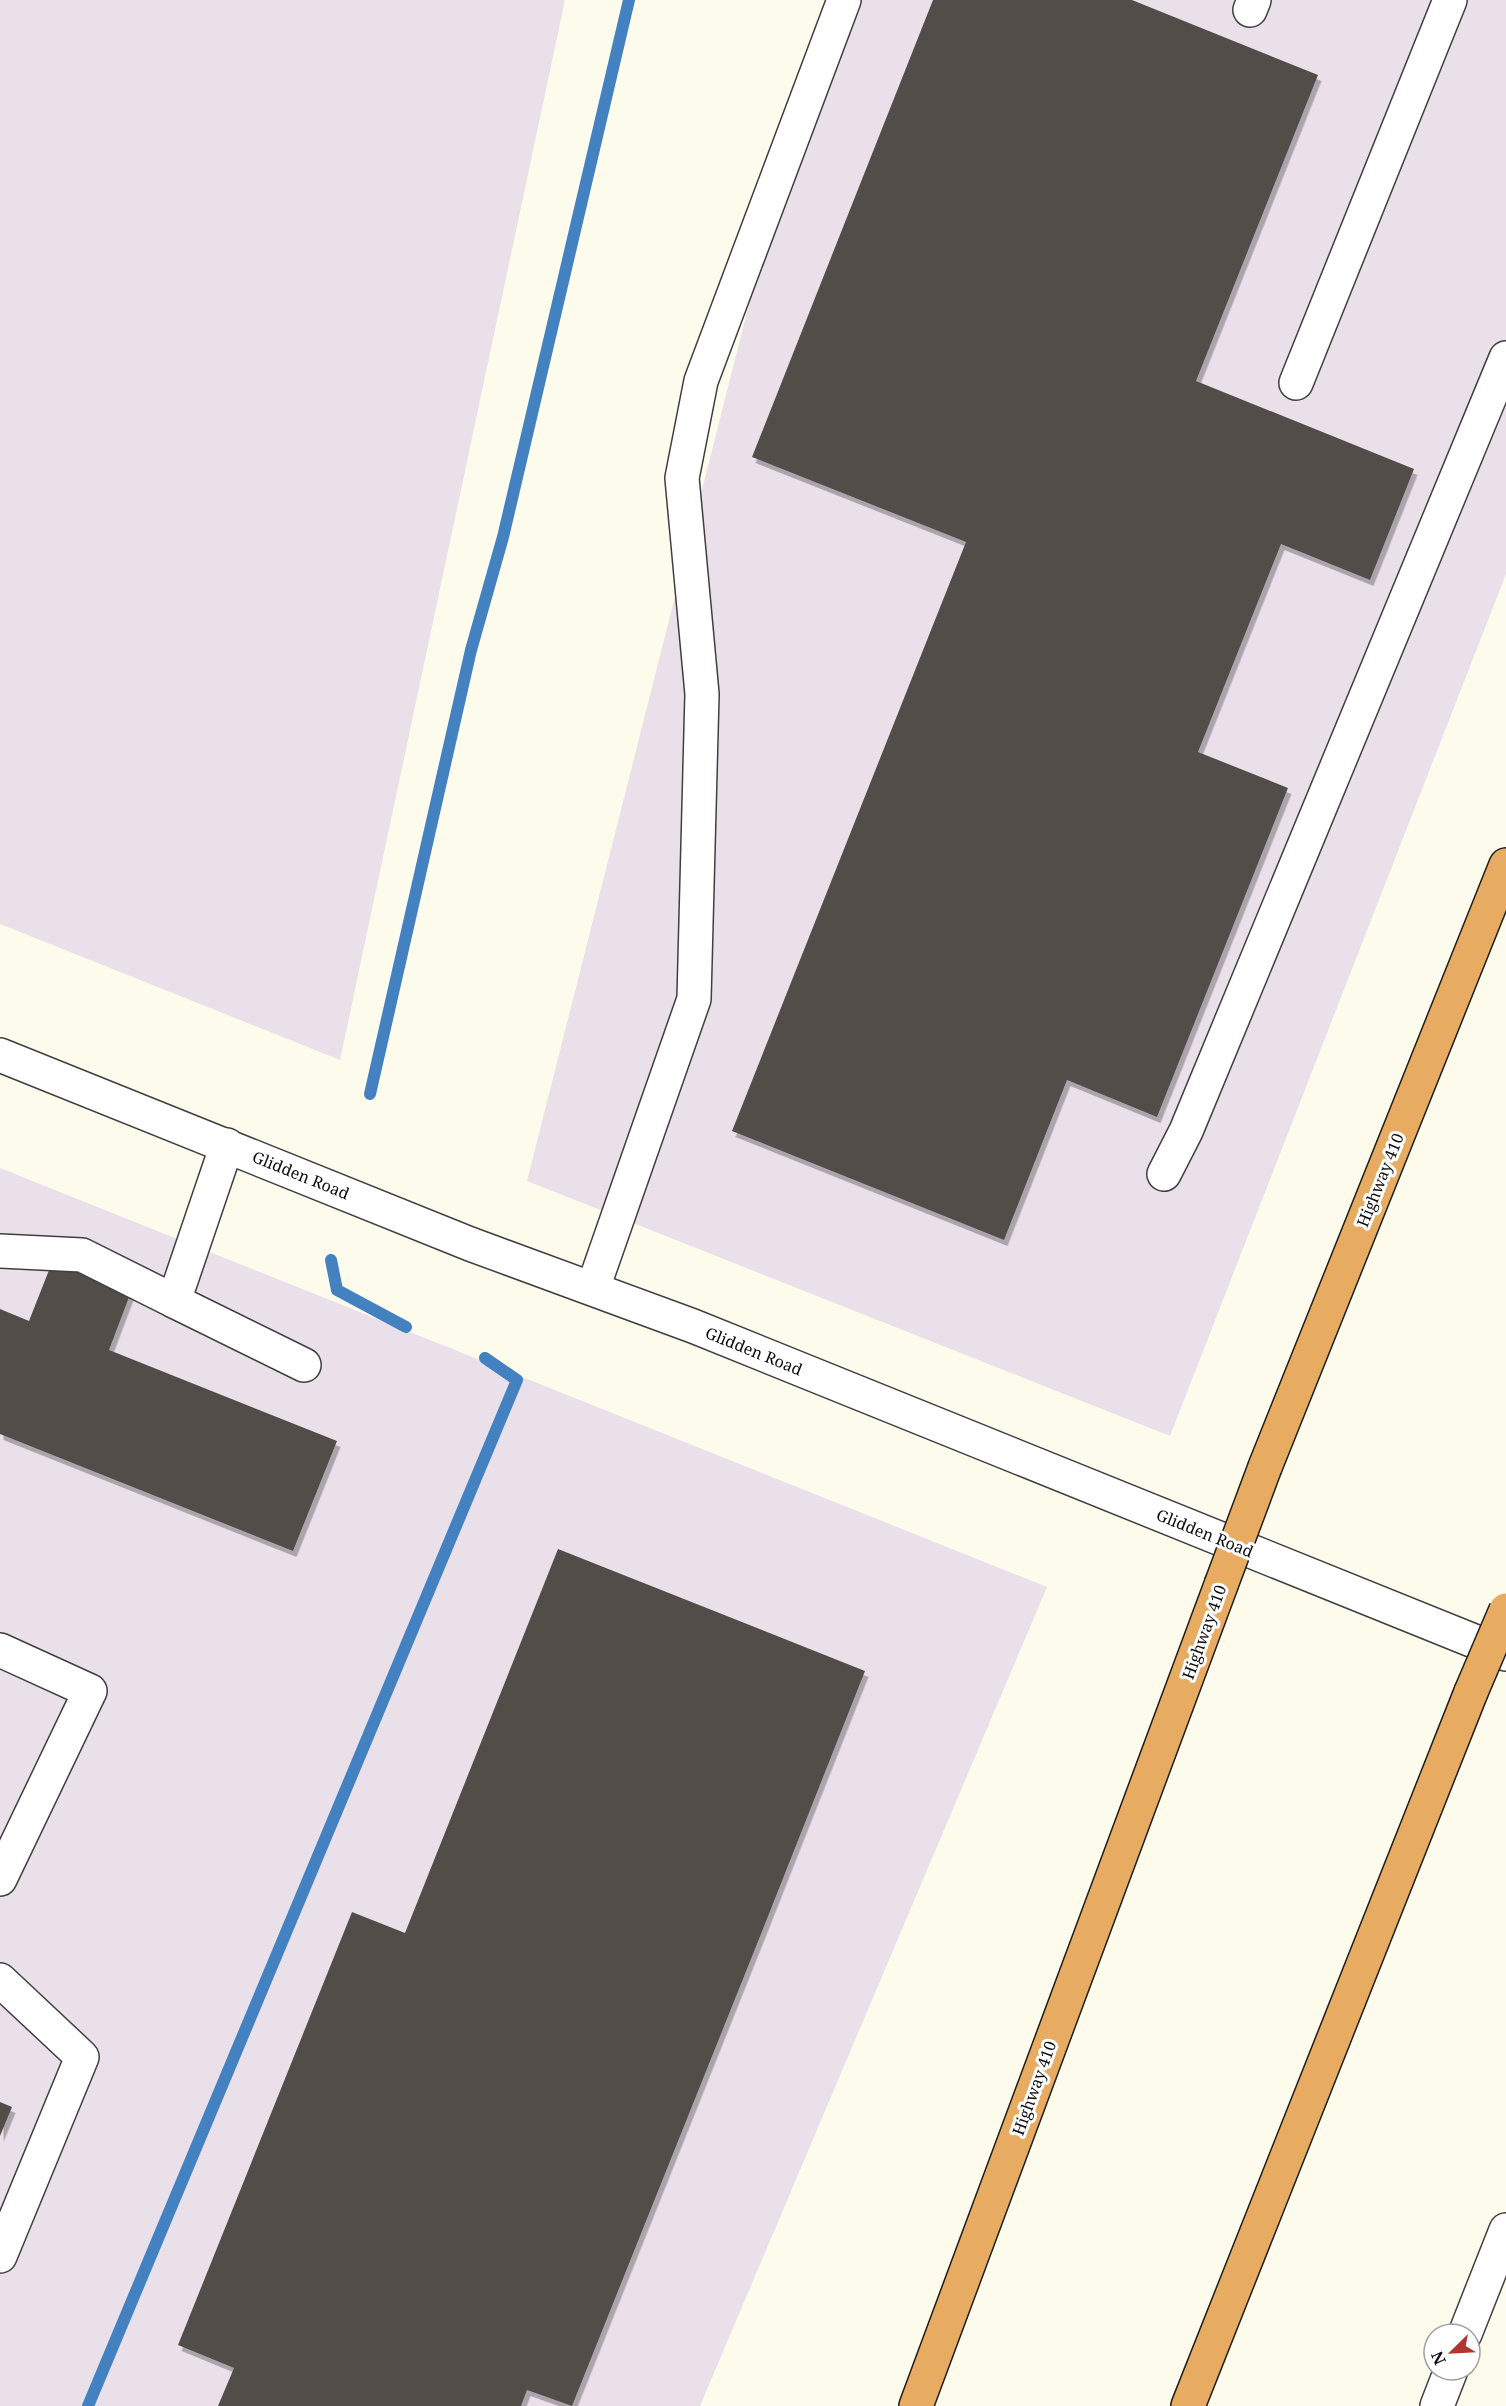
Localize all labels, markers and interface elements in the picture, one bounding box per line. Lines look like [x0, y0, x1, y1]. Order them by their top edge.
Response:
street label: Highway 410 [1351, 1130, 1409, 1230]
street label: Glidden Road [249, 1146, 353, 1205]
street label: Glidden Road [702, 1322, 806, 1381]
street label: Glidden Road [1153, 1504, 1257, 1563]
street label: Highway 410 [1177, 1582, 1231, 1682]
street label: Highway 410 [1007, 2038, 1061, 2138]
north arrow [1422, 2322, 1482, 2382]
text: N [1426, 2348, 1451, 2368]

